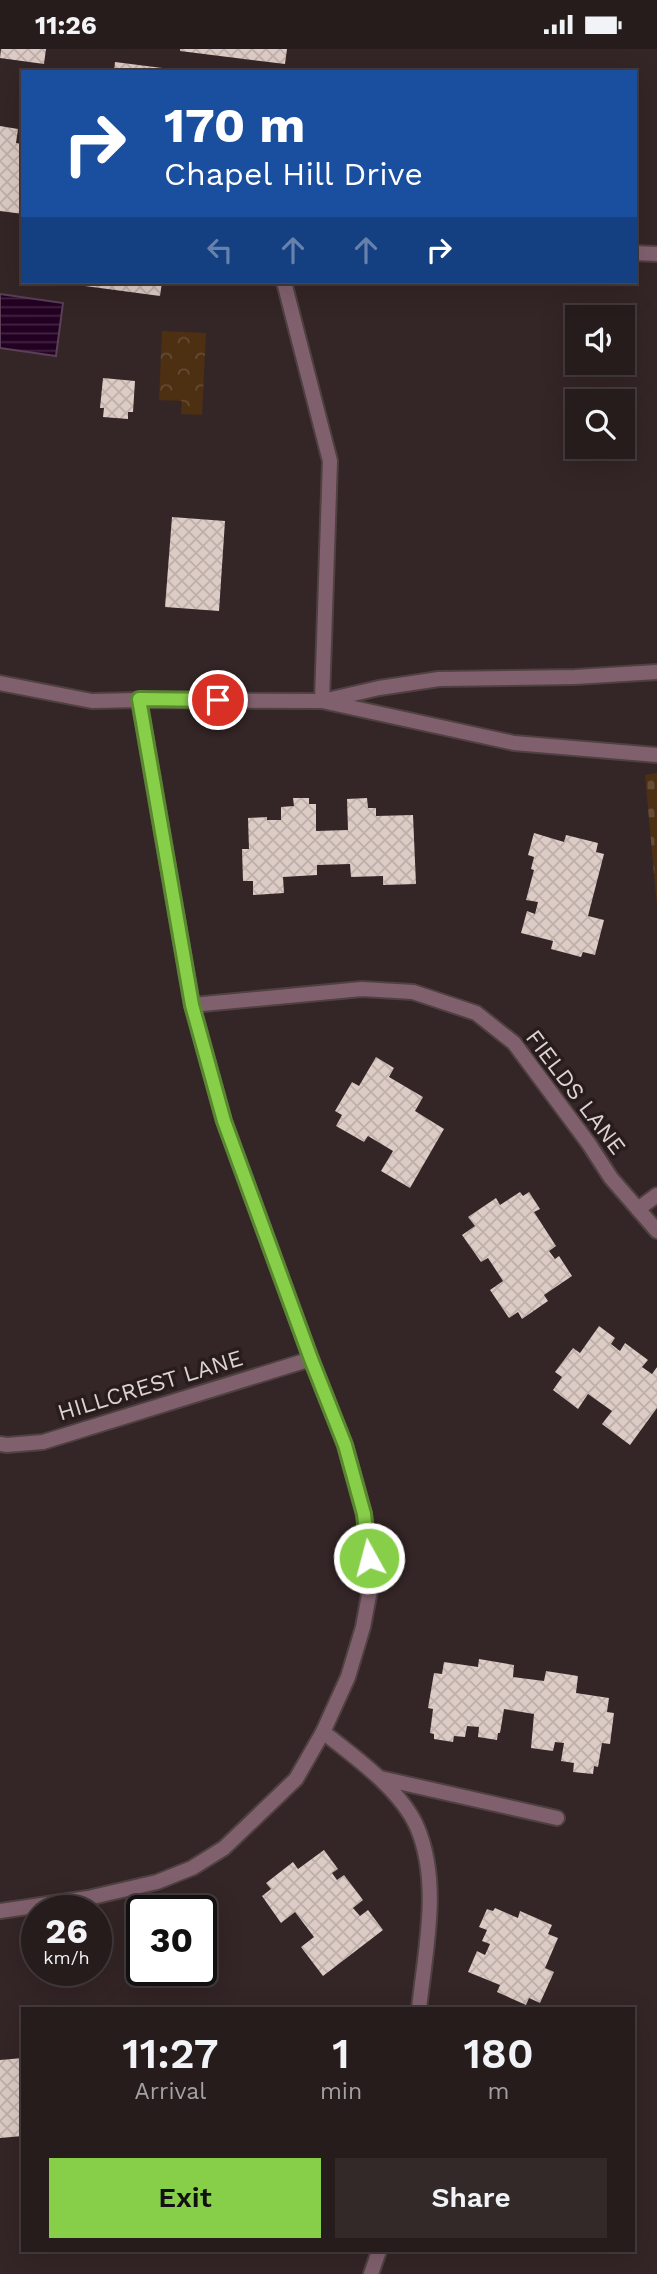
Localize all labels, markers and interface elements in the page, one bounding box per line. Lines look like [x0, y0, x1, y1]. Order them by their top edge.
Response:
text: 11:26 [35, 10, 97, 40]
text: 170 m [164, 96, 305, 154]
icon: right [49, 98, 140, 189]
text: Chapel Hill Drive [164, 155, 423, 193]
icon: left [201, 231, 239, 269]
icon: ahead [274, 231, 312, 269]
icon: ahead [347, 231, 385, 269]
icon: right [420, 231, 458, 269]
map controls [565, 305, 635, 459]
button: sound [565, 305, 635, 375]
button: search [565, 389, 635, 459]
pin [188, 670, 248, 730]
icon: arrive [199, 681, 237, 719]
street label: FIELDS LANE [520, 1025, 631, 1160]
street label: HILLCREST LANE [54, 1344, 246, 1426]
position arrow [332, 1521, 406, 1595]
speed limit sign: 30 [126, 1895, 217, 1986]
text: 26 [45, 1910, 88, 1952]
text: km/h [43, 1947, 90, 1968]
text: 11:27 [122, 2029, 219, 2078]
text: 1 [332, 2029, 350, 2078]
text: 180 [463, 2029, 534, 2078]
text: Arrival [135, 2078, 206, 2105]
text: min [320, 2078, 362, 2105]
text: m [488, 2078, 510, 2105]
button: Exit [49, 2158, 321, 2238]
button: Share [335, 2158, 607, 2238]

